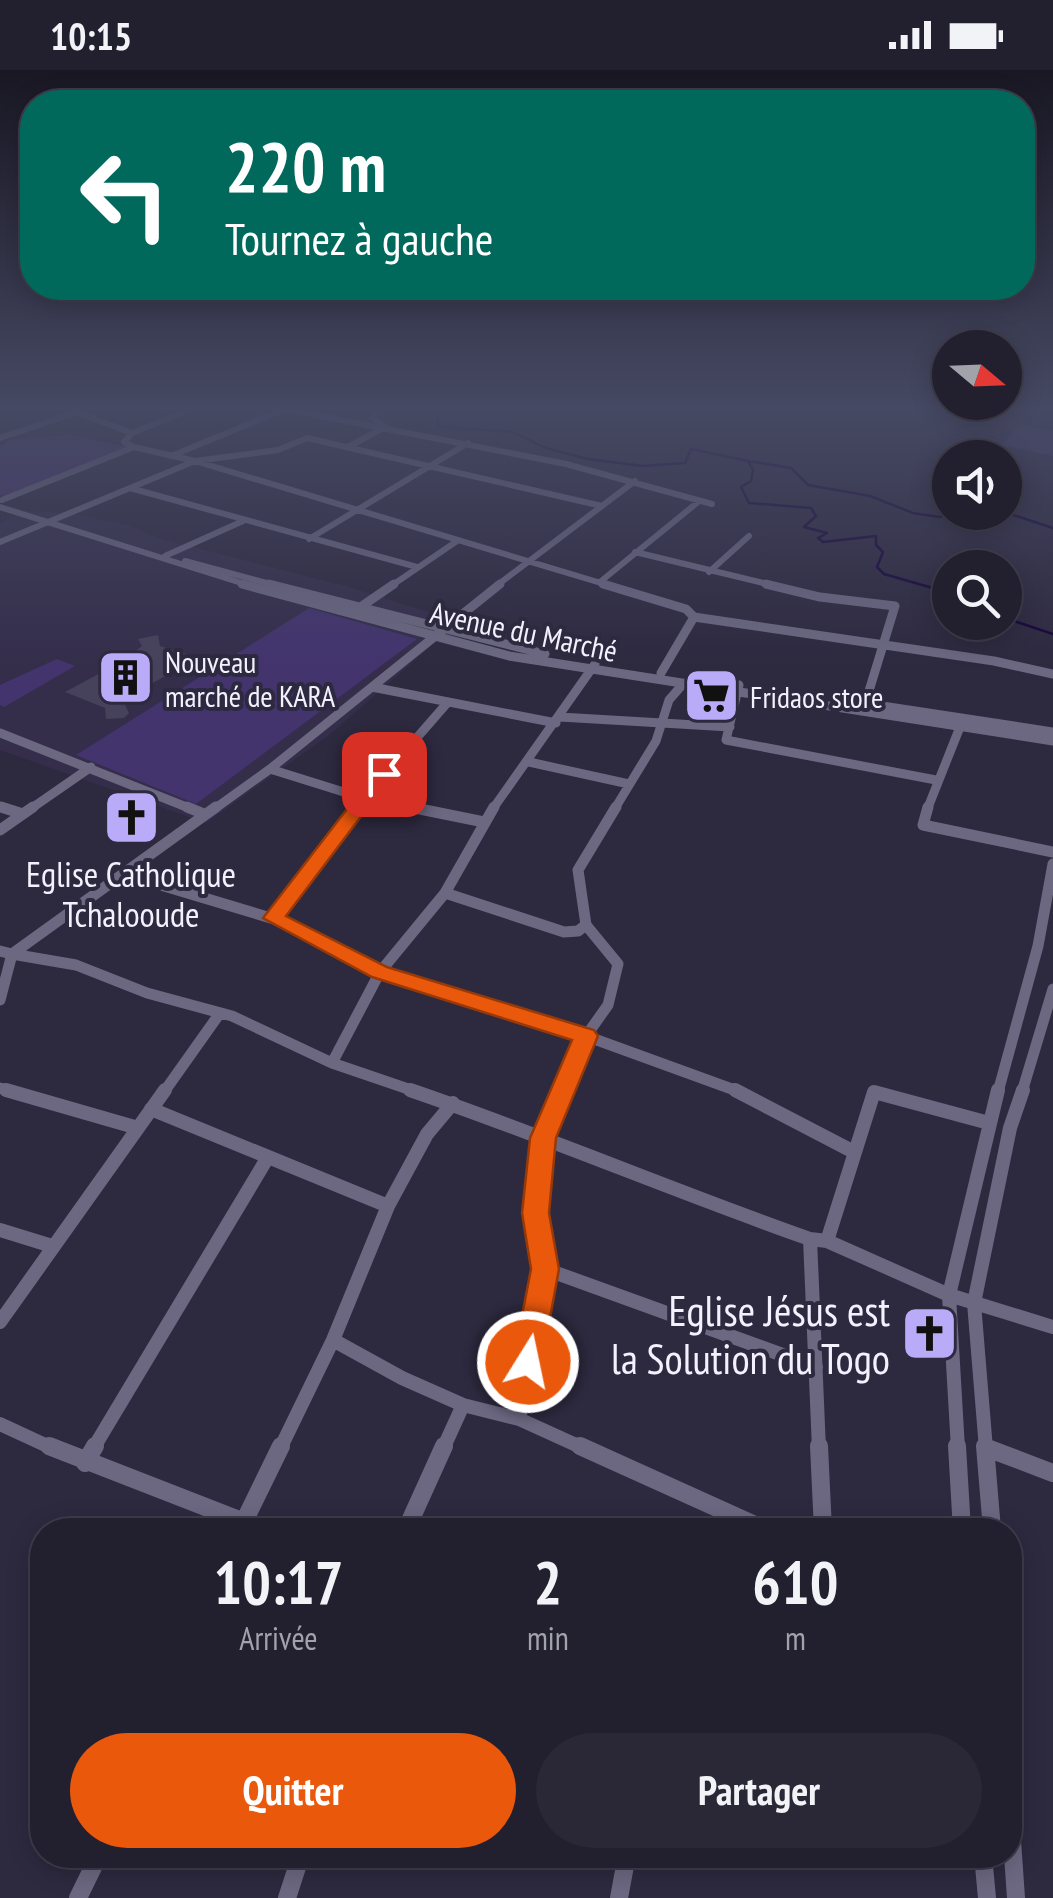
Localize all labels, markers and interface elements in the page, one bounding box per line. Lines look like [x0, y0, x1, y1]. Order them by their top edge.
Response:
text: 10:15 [50, 11, 132, 60]
text: 220 m [225, 121, 386, 211]
icon: left [60, 130, 190, 260]
text: Tournez à gauche [225, 209, 493, 267]
north arrow [932, 330, 1022, 420]
map controls [932, 330, 1022, 640]
button: sound [932, 440, 1022, 530]
button: search [932, 550, 1022, 640]
street label: Avenue du Marché [427, 592, 621, 670]
place label: Nouveau marché de KARA [165, 642, 336, 715]
building icon: Nouveau marché de KARA [96, 648, 156, 708]
supermarket icon: Fridaos store [681, 666, 741, 726]
place label: Fridaos store [750, 677, 883, 716]
pin [342, 732, 427, 817]
icon: arrive [357, 747, 412, 802]
church icon: Eglise Catholique Tchalooude [101, 788, 161, 848]
place label: Eglise Catholique Tchalooude [26, 851, 236, 937]
place label: Eglise Jésus est la Solution du Togo [611, 1283, 890, 1386]
church icon: Eglise Jésus est la Solution du Togo [899, 1304, 959, 1364]
position arrow [476, 1310, 580, 1414]
text: 10:17 [214, 1543, 343, 1621]
text: 2 [534, 1543, 562, 1621]
text: 610 [752, 1543, 838, 1621]
text: Arrivée [239, 1617, 318, 1659]
text: min [527, 1617, 569, 1659]
text: m [785, 1617, 806, 1659]
button: Quitter [70, 1733, 516, 1848]
button: Partager [536, 1733, 982, 1848]

